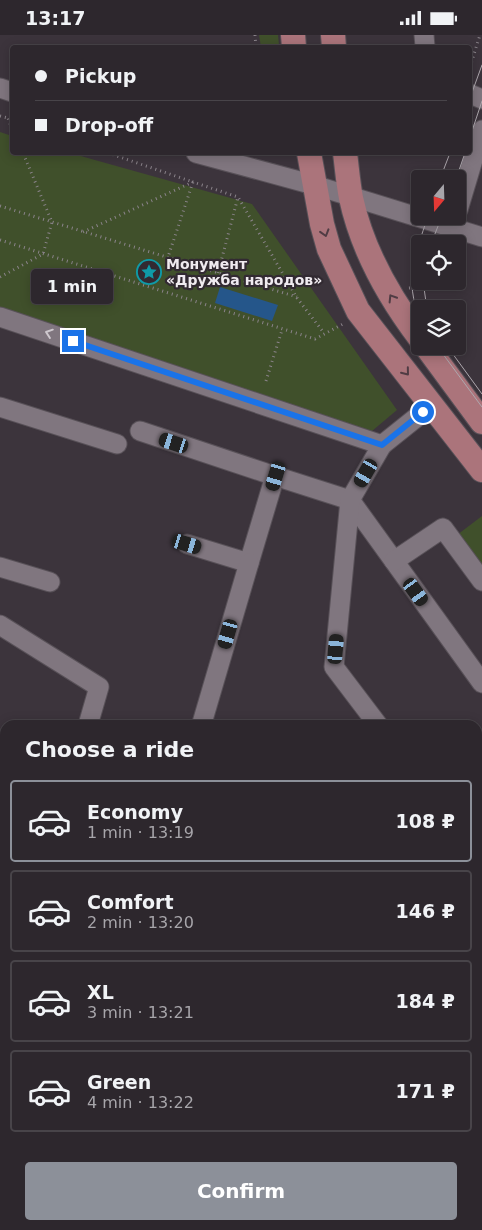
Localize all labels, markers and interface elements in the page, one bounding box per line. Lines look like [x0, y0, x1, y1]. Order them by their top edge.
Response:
text: 13:17 [25, 7, 85, 29]
text: Pickup [65, 65, 136, 87]
text: Drop-off [65, 114, 153, 136]
north arrow [411, 170, 466, 225]
map controls [411, 170, 466, 355]
one-way arrow [319, 228, 329, 237]
button: locate [411, 235, 466, 290]
place label: Монумент «Дружба народов» [166, 256, 322, 288]
place icon: Монумент «Дружба народов» [136, 259, 162, 285]
callout: 1 min [32, 269, 114, 303]
text: 1 min [47, 277, 97, 296]
one-way arrow [388, 295, 398, 304]
button: layers [411, 300, 466, 355]
one-way arrow [45, 329, 53, 339]
route end [62, 330, 84, 352]
one-way arrow [401, 366, 409, 375]
route start [412, 401, 434, 423]
car [157, 431, 190, 455]
car [352, 456, 379, 490]
car [264, 459, 287, 493]
car [170, 532, 203, 556]
car [401, 575, 430, 609]
car [216, 618, 239, 650]
car [327, 633, 344, 665]
text: Choose a ride [25, 737, 194, 762]
icon: car [27, 799, 72, 844]
text: Economy [87, 801, 183, 823]
text: 108 ₽ [396, 810, 455, 832]
text: 1 min · 13:19 [87, 823, 194, 842]
icon: car [27, 889, 72, 934]
text: Comfort [87, 891, 174, 913]
text: 146 ₽ [396, 900, 455, 922]
text: 2 min · 13:20 [87, 913, 194, 932]
icon: car [27, 979, 72, 1024]
text: XL [87, 981, 114, 1003]
text: 184 ₽ [396, 990, 455, 1012]
text: 3 min · 13:21 [87, 1003, 194, 1022]
icon: car [27, 1069, 72, 1114]
text: Green [87, 1071, 151, 1093]
text: 171 ₽ [396, 1080, 455, 1102]
text: 4 min · 13:22 [87, 1093, 194, 1112]
button: Confirm [25, 1162, 457, 1220]

